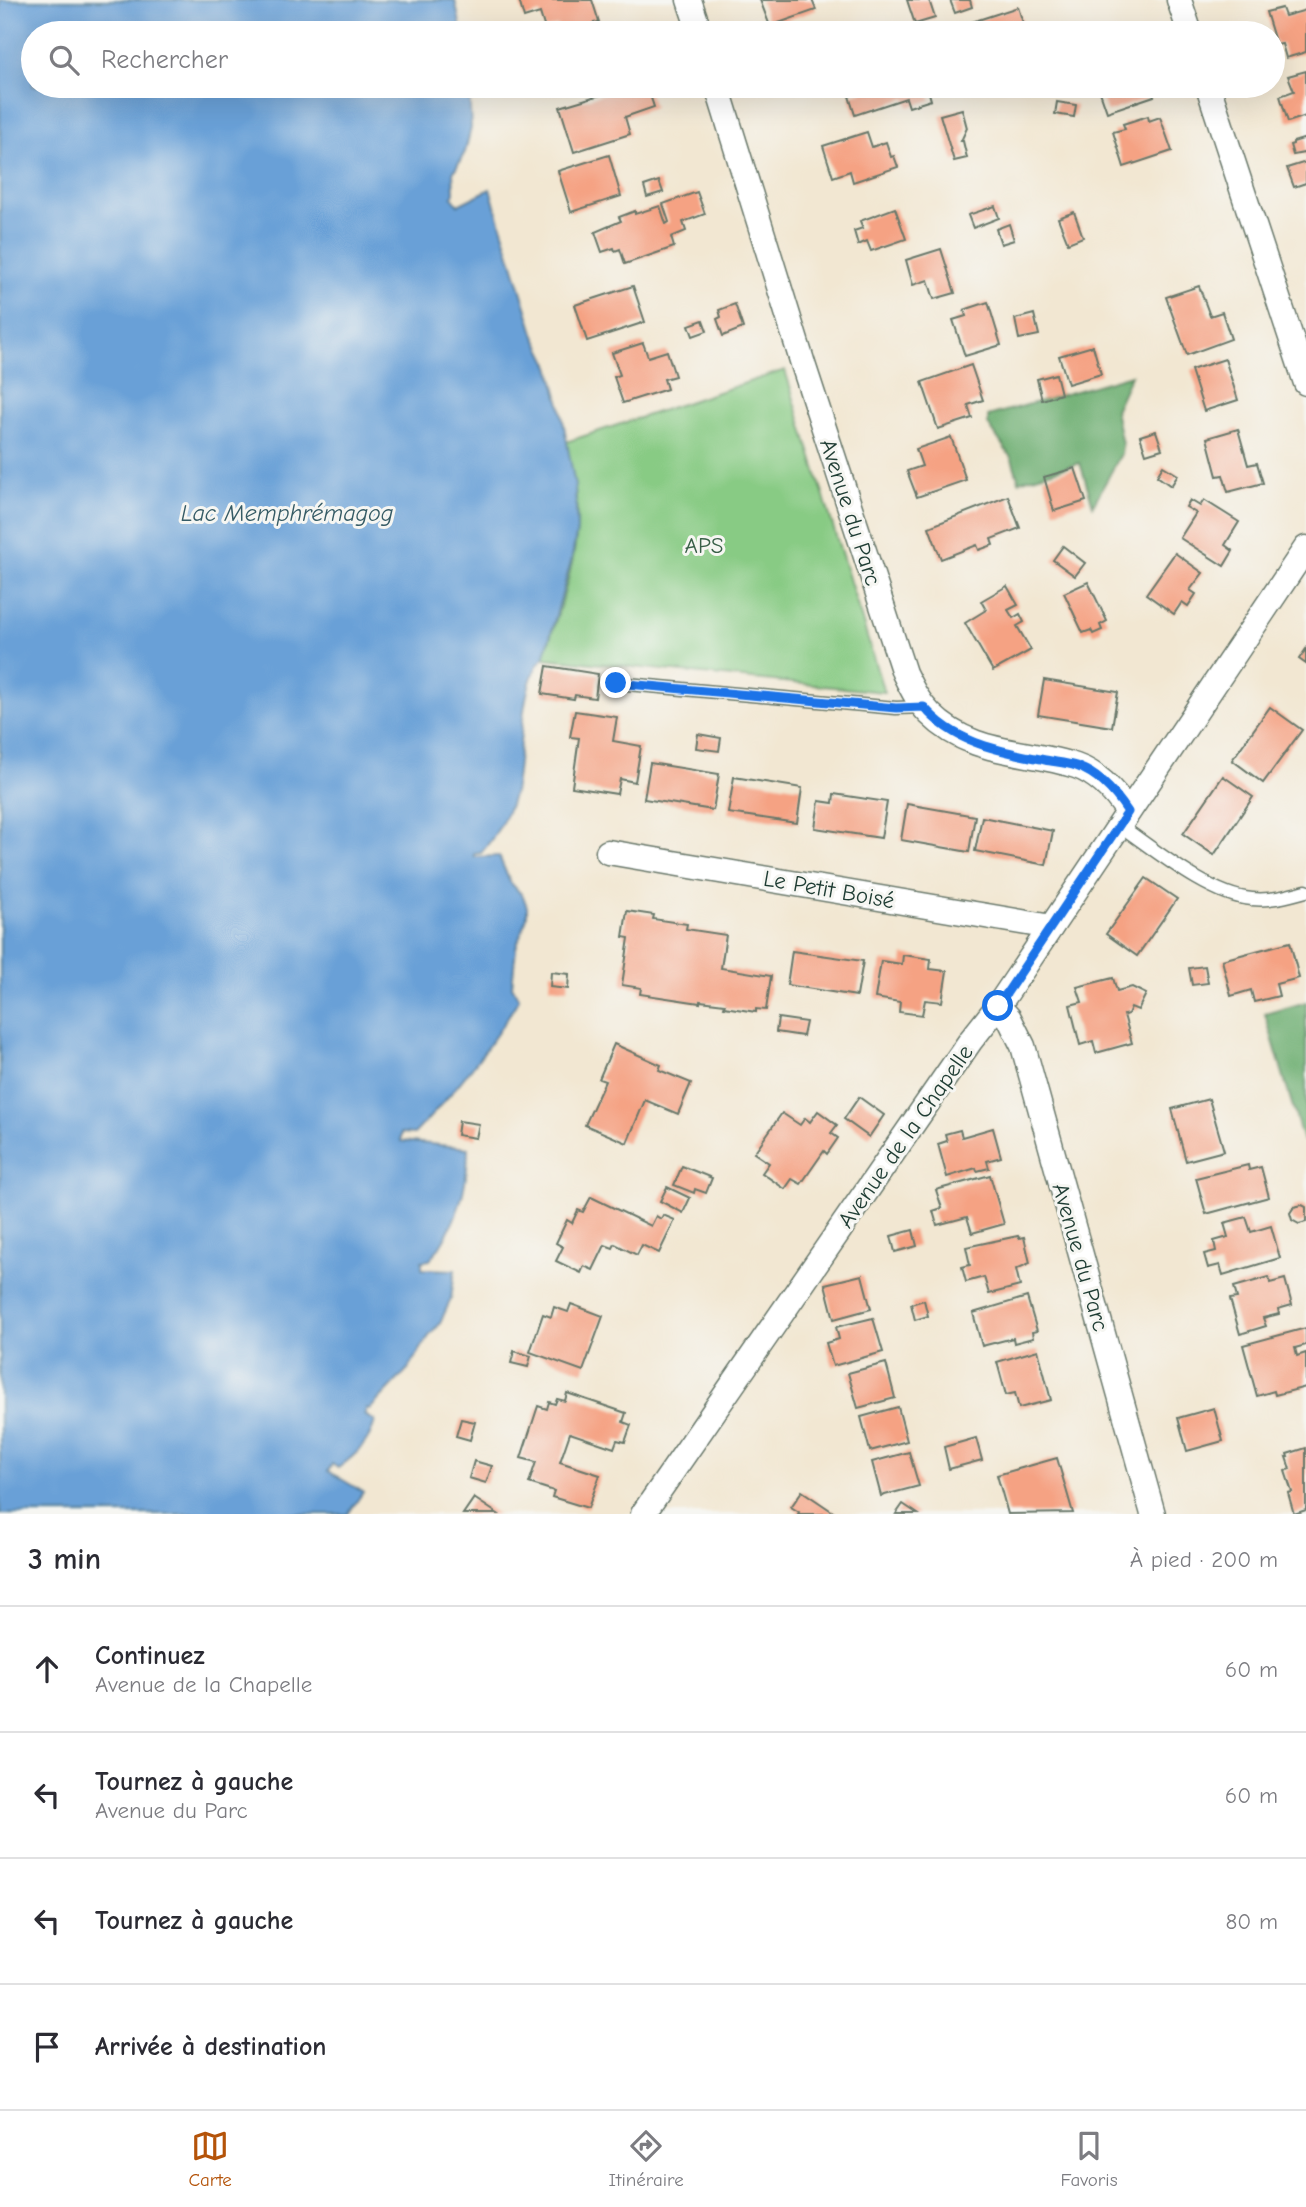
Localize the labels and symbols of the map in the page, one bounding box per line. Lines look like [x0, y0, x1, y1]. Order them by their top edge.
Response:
street label: Avenue du Parc [814, 435, 887, 589]
water label: Lac Memphrémagog [181, 499, 393, 527]
park label: APS [685, 532, 723, 559]
route end [600, 667, 631, 698]
street label: Le Petit Boisé [761, 865, 896, 914]
route start [982, 990, 1013, 1021]
street label: Avenue de la Chapelle [832, 1040, 979, 1233]
street label: Avenue du Parc [1047, 1180, 1115, 1334]

